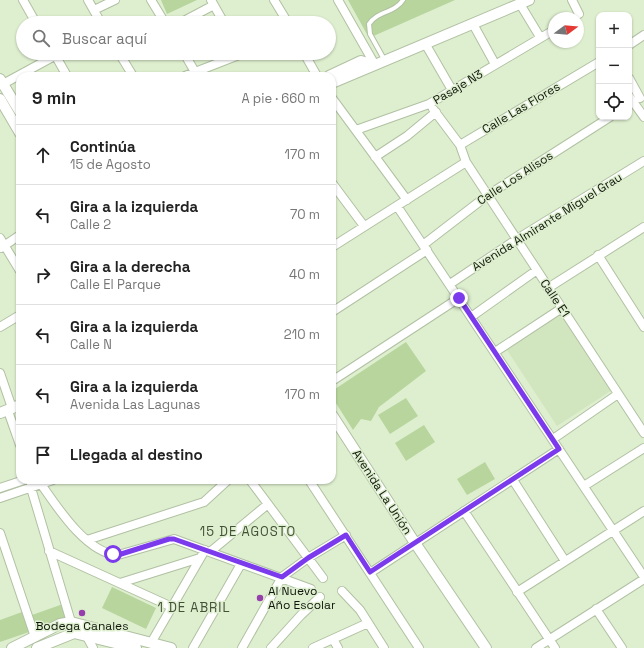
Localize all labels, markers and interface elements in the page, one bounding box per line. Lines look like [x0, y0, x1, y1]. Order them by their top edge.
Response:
north arrow [548, 12, 584, 48]
map controls [596, 12, 632, 120]
button: + [596, 12, 632, 48]
search box [16, 16, 336, 60]
icon: search [30, 27, 52, 49]
text: Buscar aquí [62, 29, 147, 48]
button: − [596, 48, 632, 84]
street label: Pasaje N3 [430, 66, 486, 108]
street label: Calle Las Flores [479, 78, 563, 138]
button: locate [596, 84, 632, 120]
text: 9 min [32, 87, 76, 109]
text: A pie · 660 m [242, 90, 320, 107]
text: Continúa [70, 137, 136, 156]
icon: ahead [32, 144, 54, 166]
text: 170 m [284, 146, 320, 163]
street label: Calle Los Alisos [474, 148, 556, 208]
text: 15 de Agosto [70, 156, 151, 173]
street label: Avenida Almirante Miguel Grau [469, 169, 625, 275]
text: Gira a la izquierda [70, 197, 198, 216]
icon: left [32, 204, 54, 226]
text: 70 m [290, 206, 320, 223]
text: Calle 2 [70, 216, 111, 233]
text: Gira a la derecha [70, 257, 190, 276]
icon: right [32, 264, 54, 286]
text: 40 m [289, 266, 320, 283]
text: Calle El Parque [70, 276, 161, 293]
street label: Calle E1 [536, 276, 574, 320]
route end [450, 289, 468, 307]
text: Gira a la izquierda [70, 317, 198, 336]
icon: left [32, 324, 54, 346]
text: 210 m [284, 326, 320, 343]
text: Calle N [70, 336, 112, 353]
text: Gira a la izquierda [70, 377, 198, 396]
icon: left [32, 384, 54, 406]
text: 170 m [284, 386, 320, 403]
text: Avenida Las Lagunas [70, 396, 200, 413]
icon: arrive [32, 444, 54, 466]
text: Llegada al destino [70, 445, 203, 464]
street label: Avenida La Unión [349, 446, 415, 538]
district label: 15 DE AGOSTO [200, 523, 296, 540]
route start [104, 545, 122, 563]
place label: Al Nuevo Año Escolar [268, 583, 336, 613]
marker: Al Nuevo Año Escolar [255, 593, 265, 603]
district label: 1 DE ABRIL [157, 599, 231, 616]
marker: Bodega Canales [77, 608, 87, 618]
place label: Bodega Canales [35, 618, 129, 634]

